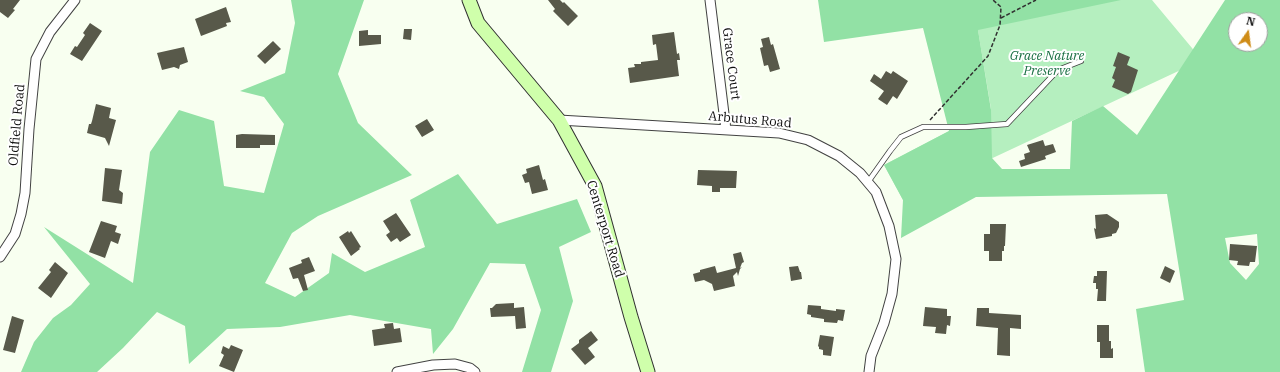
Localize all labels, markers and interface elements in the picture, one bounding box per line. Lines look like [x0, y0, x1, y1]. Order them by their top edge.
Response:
north arrow [1228, 12, 1268, 52]
text: N [1245, 13, 1257, 29]
street label: Grace Court [719, 27, 743, 101]
park label: Grace Nature Preserve [1010, 48, 1084, 79]
street label: Oldfield Road [6, 83, 28, 167]
street label: Arbutus Road [708, 109, 792, 131]
street label: Centerport Road [583, 179, 627, 279]

